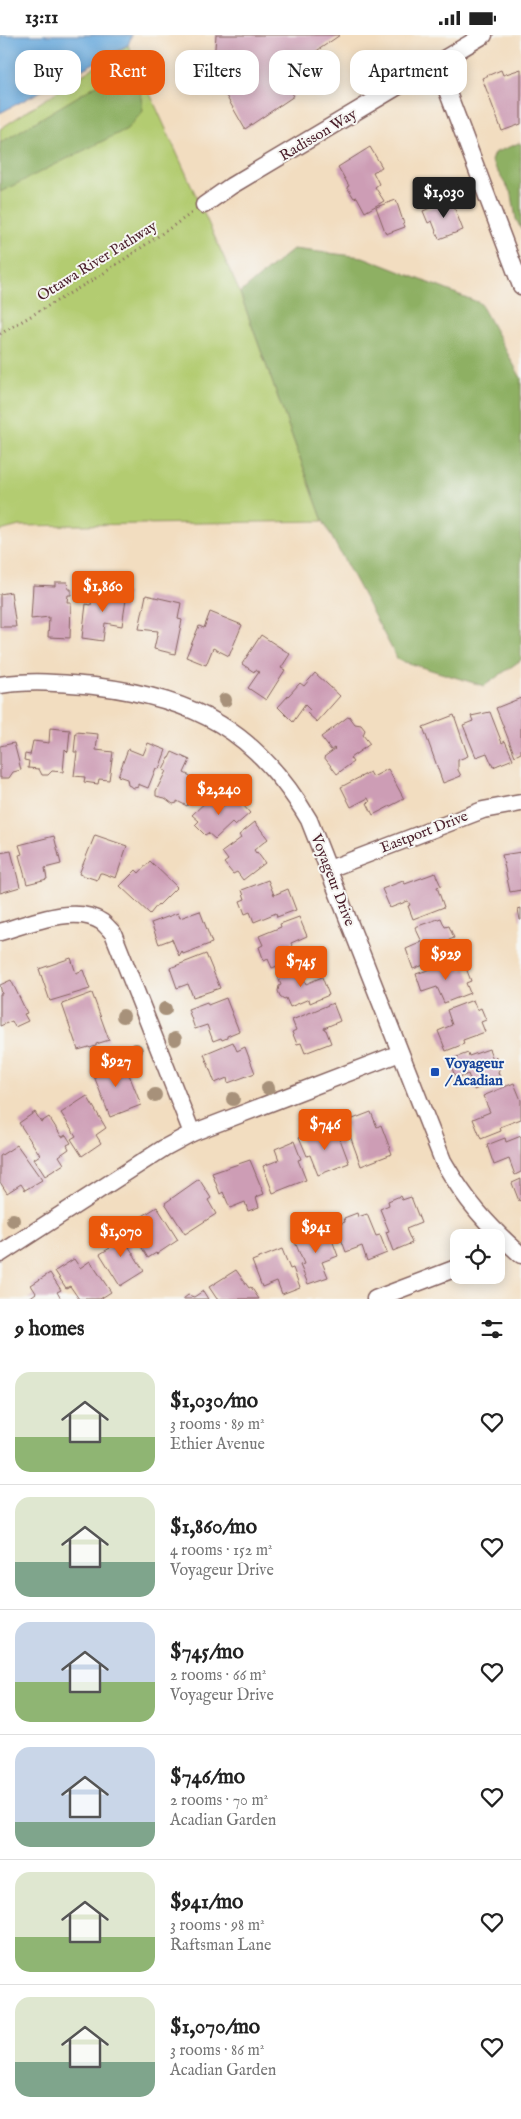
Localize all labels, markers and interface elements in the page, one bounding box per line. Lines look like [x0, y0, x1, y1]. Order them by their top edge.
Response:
text: 13:11 [25, 6, 58, 30]
chip: Buy [15, 50, 81, 95]
chip: Rent [91, 50, 165, 95]
chip: Filters [175, 50, 259, 95]
chip: New [269, 50, 340, 95]
chip: Apartment [350, 50, 467, 95]
street label: Radisson Way [276, 104, 361, 165]
pin: $1,030 [403, 177, 485, 219]
text: $1,030 [424, 183, 464, 203]
street label: Ottawa River Pathway [34, 216, 161, 306]
pin: $1,860 [62, 571, 144, 613]
text: $1,860 [83, 577, 123, 597]
pin: $2,240 [178, 773, 260, 816]
text: $2,240 [197, 780, 241, 800]
street label: Eastport Drive [377, 807, 471, 857]
street label: Voyageur Drive [306, 830, 359, 929]
pin: $929 [416, 939, 476, 981]
pin: $745 [271, 945, 331, 988]
text: $929 [431, 945, 461, 965]
text: $745 [286, 952, 316, 972]
pin: $927 [86, 1045, 146, 1088]
text: $927 [101, 1052, 131, 1072]
place label: Voyageur / Acadian [444, 1054, 505, 1090]
marker: Voyageur / Acadian [429, 1066, 441, 1078]
pin: $746 [295, 1109, 355, 1151]
text: $746 [310, 1115, 340, 1135]
pin: $941 [286, 1211, 346, 1254]
pin: $1,070 [80, 1215, 162, 1258]
text: $941 [301, 1218, 331, 1238]
text: $1,070 [100, 1222, 142, 1242]
map controls [450, 1229, 505, 1284]
button: locate [450, 1229, 505, 1284]
icon: filters [478, 1315, 506, 1343]
text: 9 homes [15, 1316, 84, 1343]
text: $1,030/mo [170, 1388, 258, 1415]
icon: home [55, 1392, 115, 1452]
icon: heart [478, 1408, 506, 1436]
text: 3 rooms · 89 m² [170, 1415, 265, 1435]
text: Ethier Avenue [170, 1435, 265, 1455]
text: $1,860/mo [170, 1514, 257, 1541]
icon: home [55, 1517, 115, 1577]
icon: heart [478, 1533, 506, 1561]
text: 4 rooms · 152 m² [170, 1541, 272, 1561]
text: Voyageur Drive [170, 1561, 274, 1581]
text: $745/mo [170, 1639, 244, 1666]
icon: home [55, 1642, 115, 1702]
icon: heart [478, 1658, 506, 1686]
text: 2 rooms · 66 m² [170, 1666, 266, 1686]
text: Voyageur Drive [170, 1686, 274, 1706]
text: $746/mo [170, 1764, 245, 1791]
icon: home [55, 1767, 115, 1827]
icon: heart [478, 1783, 506, 1811]
text: 2 rooms · 70 m² [170, 1791, 268, 1811]
text: Acadian Garden [170, 1811, 276, 1831]
text: $941/mo [170, 1889, 243, 1916]
icon: home [55, 1892, 115, 1952]
icon: heart [478, 1908, 506, 1936]
text: 3 rooms · 98 m² [170, 1916, 265, 1936]
text: Raftsman Lane [170, 1936, 271, 1956]
text: $1,070/mo [170, 2014, 260, 2041]
icon: home [55, 2017, 115, 2077]
icon: heart [478, 2033, 506, 2061]
text: 3 rooms · 86 m² [170, 2041, 264, 2061]
text: Acadian Garden [170, 2061, 276, 2081]

